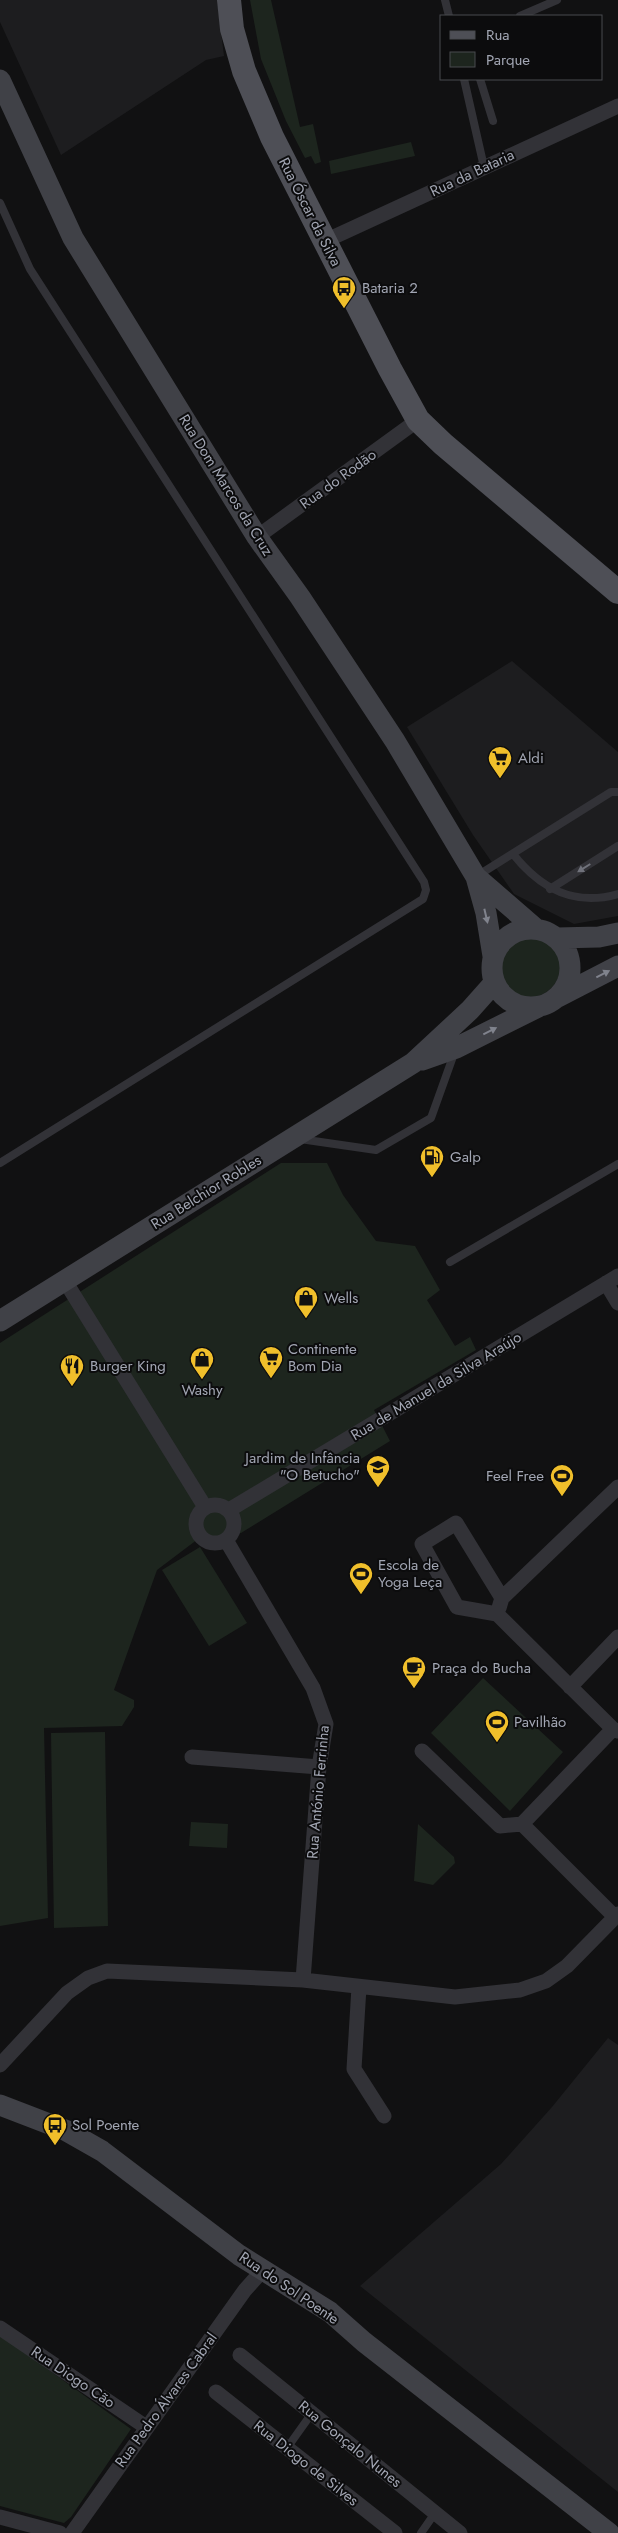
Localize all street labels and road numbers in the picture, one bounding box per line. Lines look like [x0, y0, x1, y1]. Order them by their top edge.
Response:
street label: Rua da Bataria [426, 144, 518, 202]
street label: Rua Óscar da Silva [273, 154, 347, 270]
street label: Rua Dom Marcos da Cruz [173, 410, 279, 560]
street label: Rua do Rodão [295, 444, 381, 514]
street label: Rua Belchior Robles [146, 1149, 266, 1235]
street label: Rua de Manuel da Silva Araújo [346, 1326, 526, 1446]
street label: Rua António Ferrinha [301, 1724, 335, 1860]
street label: Rua do Sol Poente [235, 2246, 344, 2330]
street label: Rua Pedro Álvares Cabral [110, 2328, 222, 2472]
street label: Rua Diogo Cão [27, 2341, 119, 2413]
street label: Rua Gonçalo Nunes [294, 2395, 406, 2493]
street label: Rua Diogo de Silves [249, 2415, 363, 2511]

